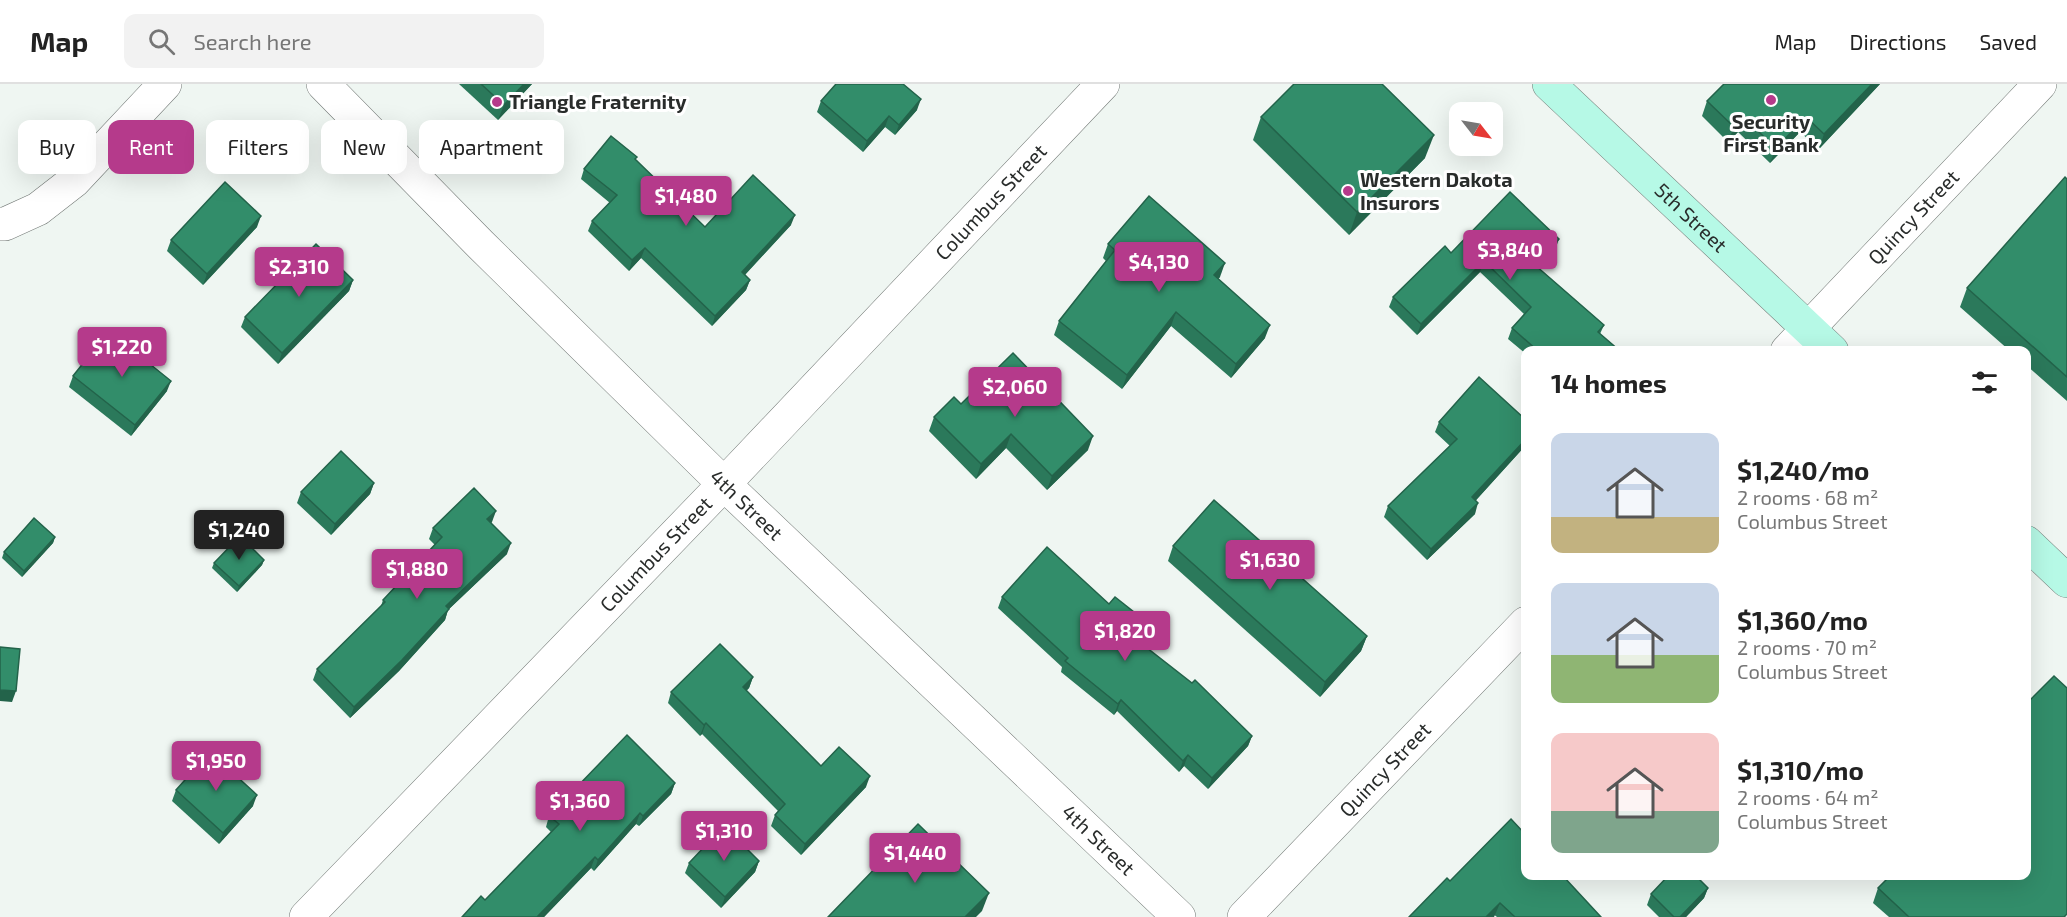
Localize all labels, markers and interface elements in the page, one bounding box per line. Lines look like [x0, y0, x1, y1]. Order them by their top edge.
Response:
search box [124, 14, 544, 68]
text: Map [30, 24, 88, 58]
icon: search [145, 25, 178, 58]
text: Search here [193, 28, 312, 54]
text: Map [1774, 29, 1817, 54]
text: Directions [1850, 29, 1946, 54]
text: Saved [1979, 29, 2037, 54]
place label: Triangle Fraternity [509, 89, 687, 114]
marker: Security First Bank [1764, 93, 1778, 107]
marker: Triangle Fraternity [490, 95, 504, 109]
north arrow [1449, 102, 1503, 156]
map controls [1449, 102, 1503, 156]
place label: Security First Bank [1723, 109, 1820, 156]
chip: Buy [18, 120, 96, 174]
chip: Rent [108, 120, 194, 174]
chip: Filters [206, 120, 309, 174]
chip: New [321, 120, 407, 174]
chip: Apartment [419, 120, 564, 174]
street label: Columbus Street [930, 138, 1051, 265]
street label: Quincy Street [1862, 164, 1964, 269]
place label: Western Dakota Insurors [1360, 167, 1513, 214]
pin: $1,480 [637, 176, 735, 227]
street label: 5th Street [1651, 177, 1733, 257]
text: $1,480 [655, 183, 717, 207]
marker: Western Dakota Insurors [1341, 184, 1355, 198]
pin: $3,840 [1461, 230, 1559, 281]
text: $3,840 [1477, 237, 1543, 261]
pin: $4,130 [1110, 242, 1208, 293]
pin: $2,310 [250, 247, 348, 298]
text: $4,130 [1129, 249, 1189, 273]
text: $2,310 [269, 254, 329, 278]
pin: $1,220 [73, 327, 171, 378]
text: $1,220 [92, 334, 152, 358]
icon: filters [1968, 366, 2001, 399]
pin: $2,060 [966, 367, 1064, 418]
text: 14 homes [1551, 367, 1667, 398]
text: $2,060 [982, 374, 1048, 398]
text: $1,240/mo [1737, 454, 1869, 485]
icon: home [1599, 457, 1671, 529]
street label: 4th Street [705, 464, 789, 545]
text: 2 rooms · 68 m² [1737, 485, 1878, 509]
street label: Columbus Street [594, 491, 717, 616]
text: Columbus Street [1737, 509, 1888, 533]
pin: $1,240 [190, 510, 288, 561]
text: $1,240 [208, 517, 270, 541]
pin: $1,630 [1221, 540, 1319, 591]
text: $1,630 [1240, 547, 1300, 571]
pin: $1,880 [368, 549, 466, 600]
text: $1,880 [386, 556, 448, 580]
text: $1,360/mo [1737, 604, 1868, 635]
icon: home [1599, 607, 1671, 679]
pin: $1,820 [1076, 611, 1174, 662]
text: $1,820 [1094, 618, 1156, 642]
text: 2 rooms · 70 m² [1737, 635, 1877, 659]
text: Columbus Street [1737, 659, 1888, 683]
street label: Quincy Street [1334, 717, 1435, 821]
pin: $1,950 [167, 741, 265, 792]
text: $1,950 [186, 748, 246, 772]
text: $1,310/mo [1737, 754, 1864, 785]
icon: home [1599, 757, 1671, 829]
pin: $1,360 [531, 781, 629, 832]
text: 2 rooms · 64 m² [1737, 785, 1879, 809]
text: $1,360 [550, 788, 610, 812]
street label: 4th Street [1057, 799, 1141, 880]
text: Columbus Street [1737, 809, 1888, 833]
pin: $1,310 [675, 811, 773, 862]
text: $1,310 [695, 818, 753, 842]
pin: $1,440 [866, 833, 964, 884]
text: $1,440 [883, 840, 947, 864]

